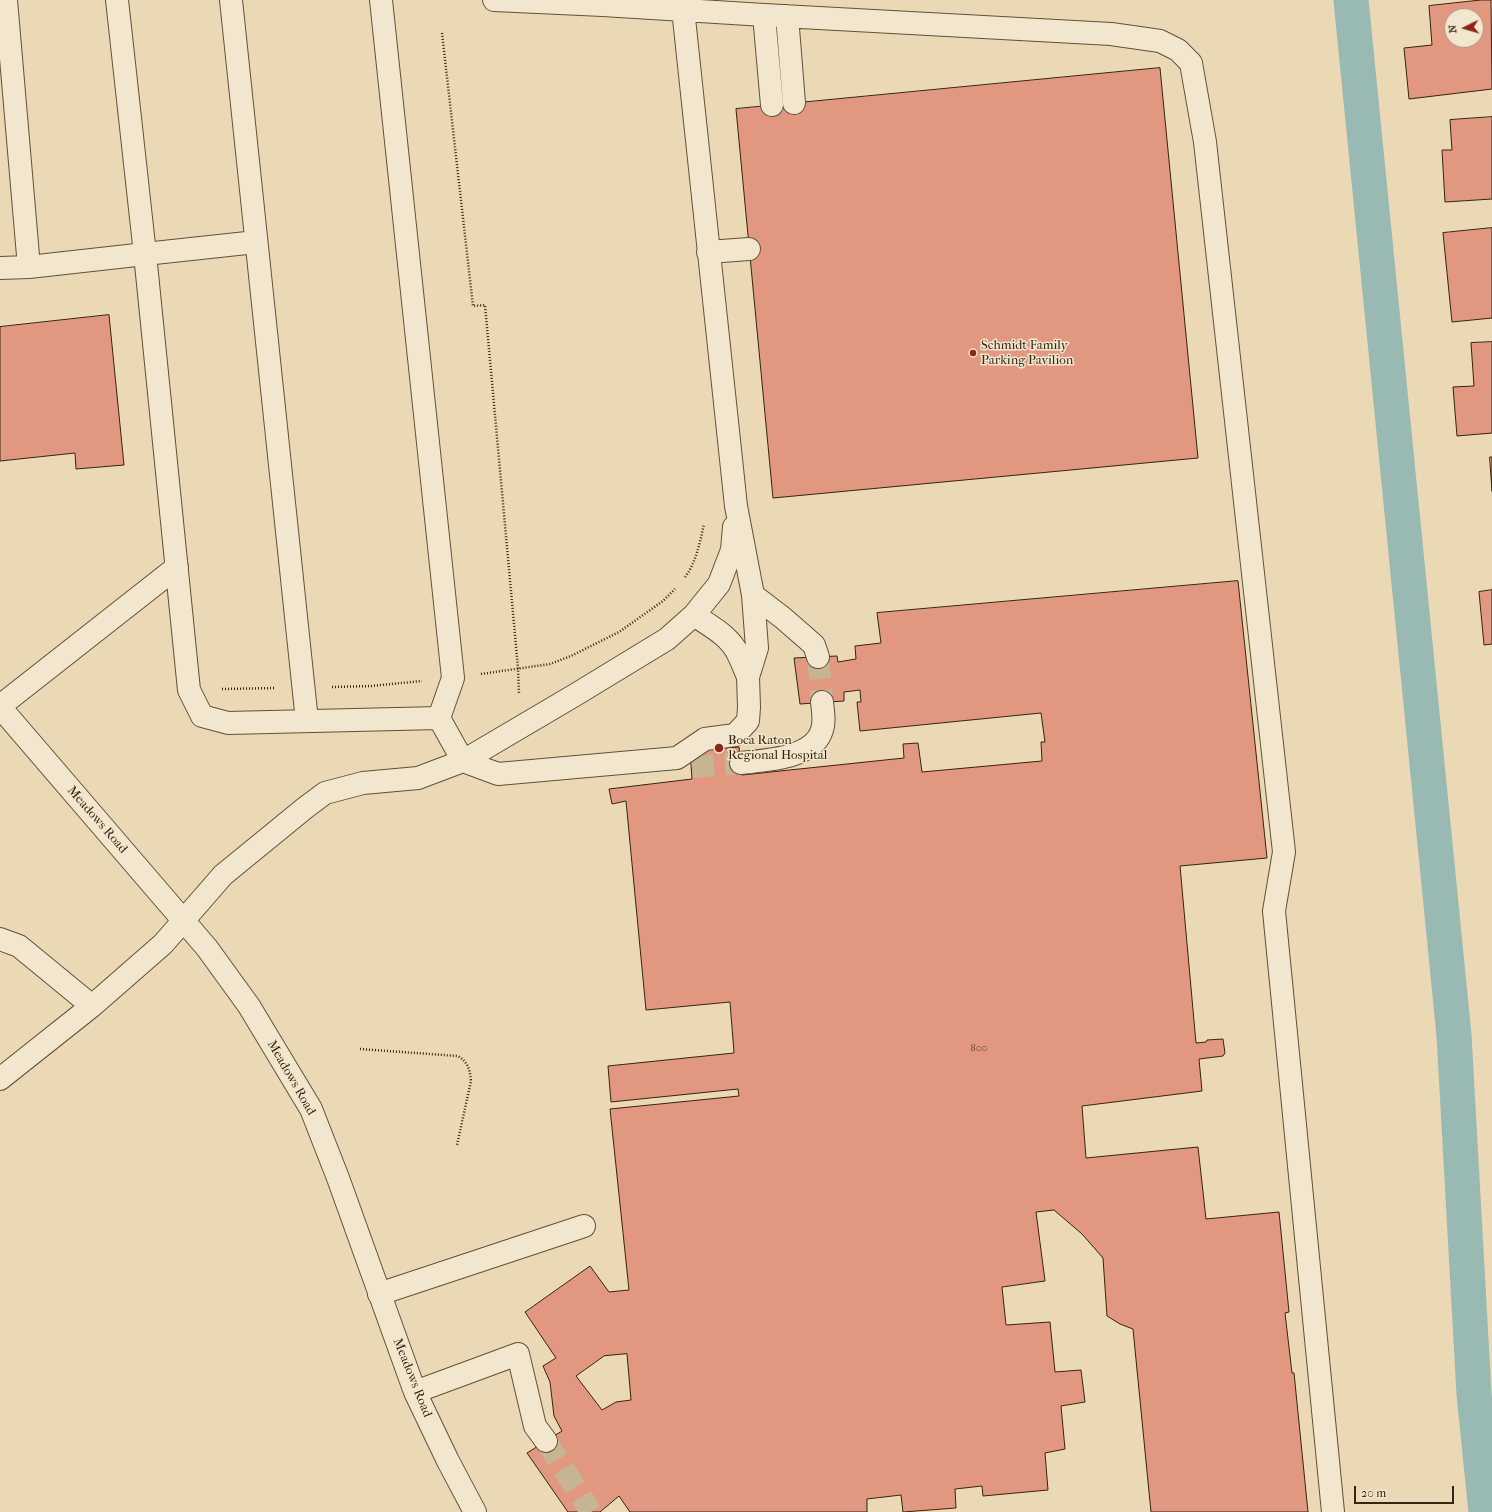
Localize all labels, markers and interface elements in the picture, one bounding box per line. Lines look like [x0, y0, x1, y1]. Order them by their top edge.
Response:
north arrow [1444, 8, 1484, 48]
text: N [1446, 24, 1459, 34]
place label: Schmidt Family Parking Pavilion [981, 338, 1073, 369]
marker: Schmidt Family Parking Pavilion [968, 348, 978, 358]
place label: Boca Raton Regional Hospital [728, 733, 827, 764]
marker: Boca Raton Regional Hospital [713, 742, 725, 754]
street label: Meadows Road [64, 783, 130, 857]
street label: Meadows Road [263, 1038, 319, 1118]
house number: 800 [970, 1041, 988, 1055]
street label: Meadows Road [389, 1336, 435, 1420]
scale bar [1356, 1478, 1456, 1504]
text: 20 m [1361, 1486, 1386, 1500]

